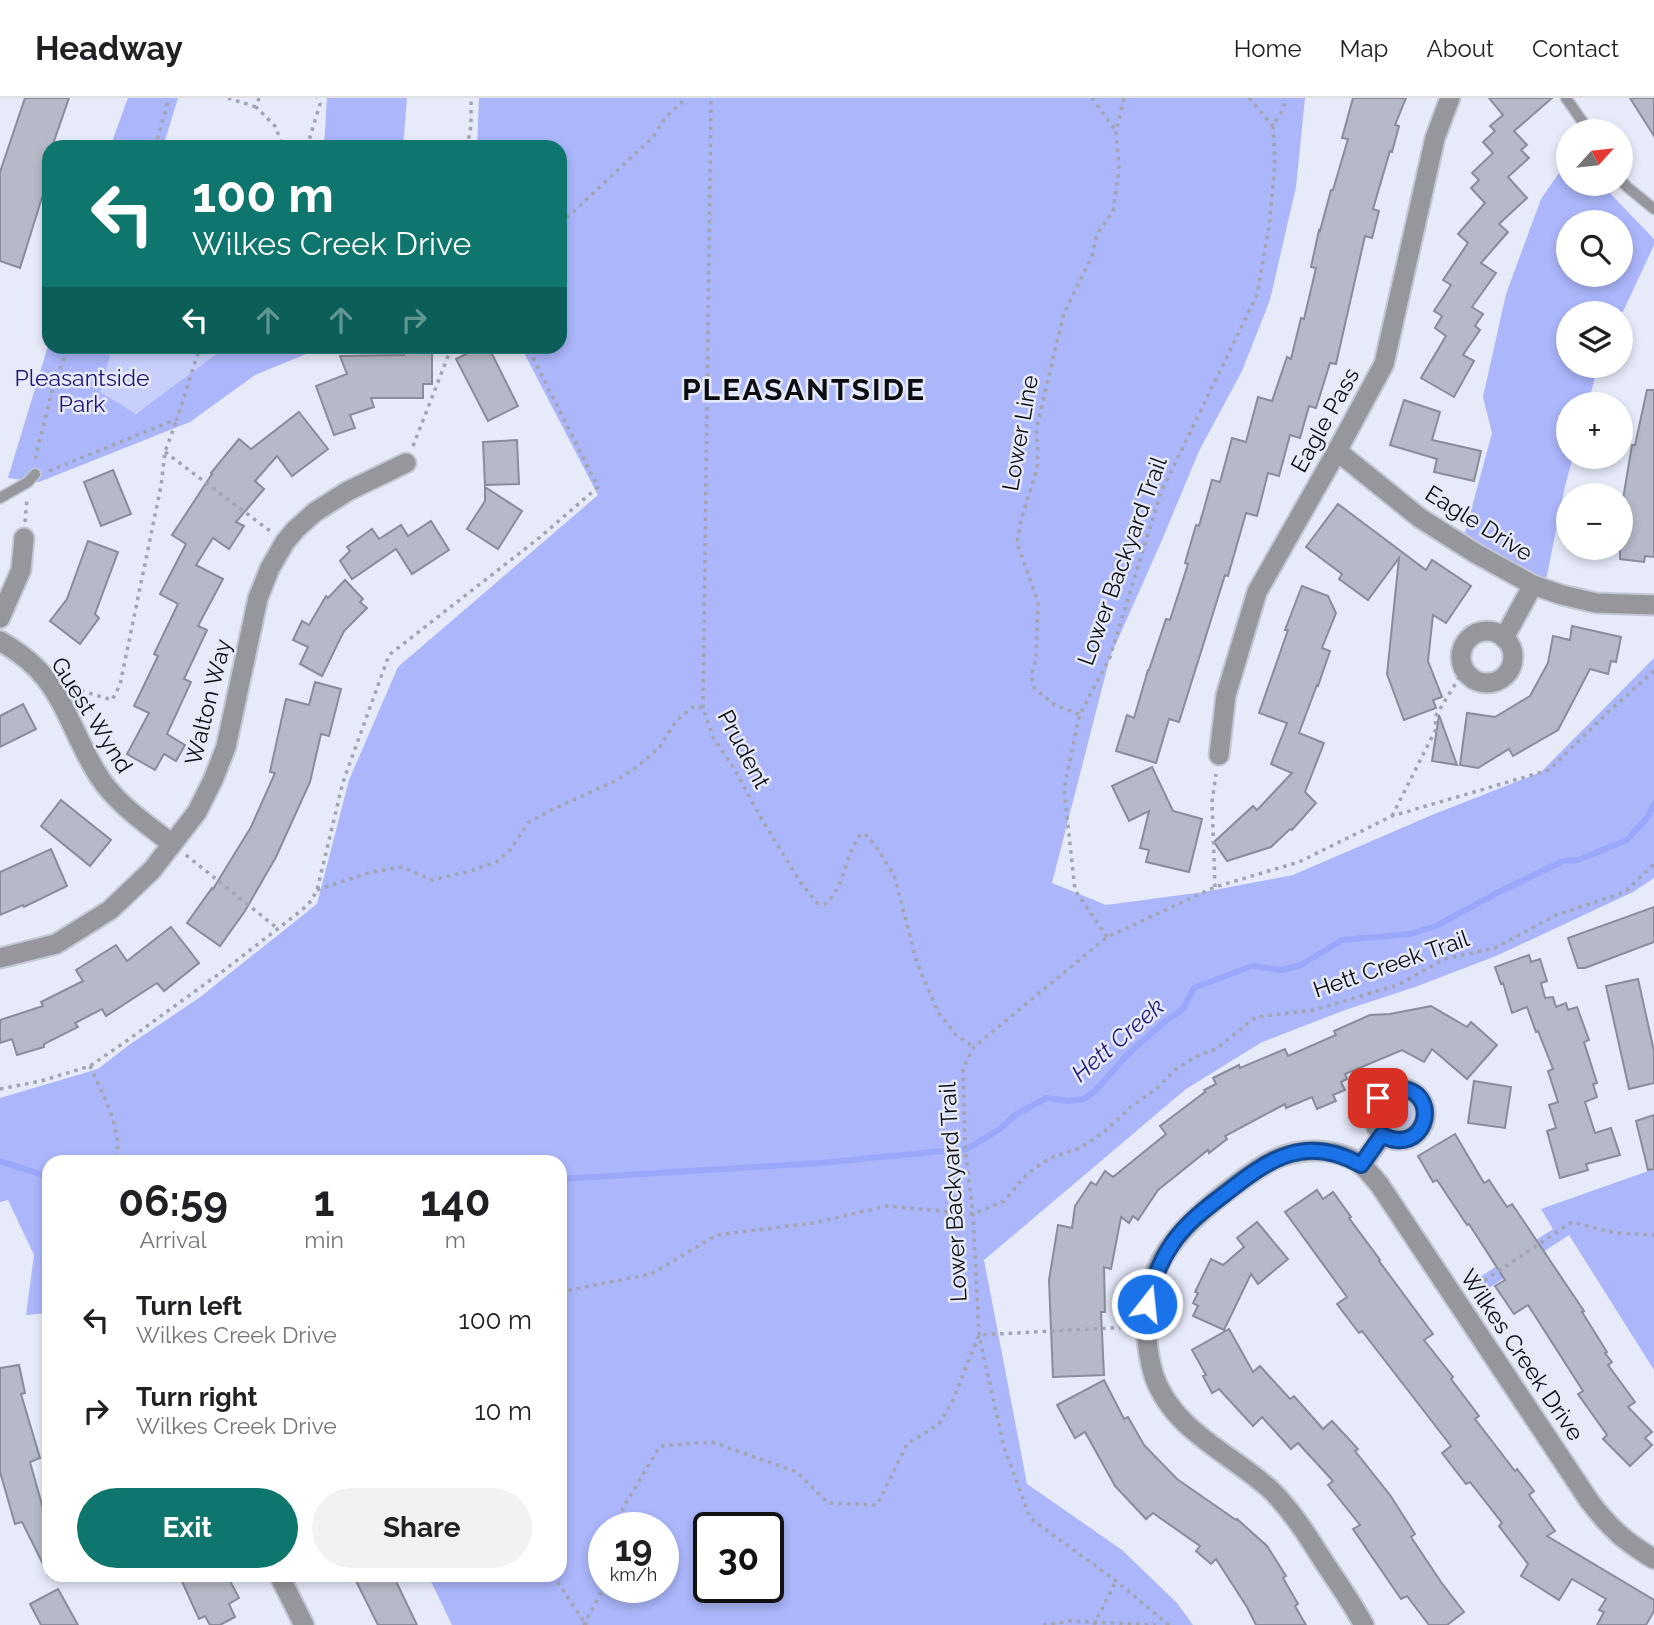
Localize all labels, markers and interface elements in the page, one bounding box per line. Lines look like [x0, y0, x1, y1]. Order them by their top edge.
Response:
text: Headway [35, 29, 183, 68]
text: Home [1234, 34, 1302, 63]
text: Map [1340, 34, 1388, 63]
text: About [1426, 34, 1494, 63]
text: Contact [1532, 34, 1619, 63]
north arrow [1556, 119, 1633, 196]
map controls [1556, 119, 1633, 560]
text: 100 m [192, 166, 334, 223]
icon: left [77, 168, 168, 259]
button: search [1556, 210, 1633, 287]
text: Wilkes Creek Drive [192, 225, 471, 262]
icon: left [176, 301, 214, 339]
icon: ahead [249, 301, 287, 339]
icon: ahead [322, 301, 360, 339]
icon: right [395, 301, 433, 339]
button: layers [1556, 301, 1633, 378]
street label: Eagle Pass [1285, 363, 1364, 477]
park label: Pleasantside Park [14, 364, 150, 417]
district label: PLEASANTSIDE [682, 372, 926, 407]
street label: Lower Line [996, 373, 1043, 493]
button: + [1556, 392, 1633, 469]
street label: Lower Backyard Trail [1071, 452, 1172, 669]
street label: Eagle Drive [1421, 479, 1538, 566]
button: − [1556, 483, 1633, 560]
street label: Walton Way [179, 636, 236, 768]
street label: Guest Wynd [46, 652, 139, 778]
street label: Prudent [713, 705, 776, 793]
street label: Hett Creek Trail [1309, 924, 1473, 1003]
water label: Hett Creek [1065, 991, 1170, 1088]
pin [1348, 1068, 1408, 1128]
icon: arrive [1359, 1079, 1397, 1117]
street label: Lower Backyard Trail [933, 1081, 972, 1303]
text: 06:59 [118, 1177, 228, 1226]
text: 1 [314, 1177, 334, 1226]
text: 140 [420, 1177, 491, 1226]
text: Arrival [139, 1226, 207, 1253]
text: min [304, 1226, 344, 1253]
text: m [445, 1226, 466, 1253]
street label: Wilkes Creek Drive [1455, 1264, 1590, 1446]
position arrow [1110, 1267, 1184, 1341]
text: Turn left [136, 1291, 242, 1321]
icon: left [77, 1301, 115, 1339]
text: 100 m [459, 1305, 532, 1335]
text: Wilkes Creek Drive [136, 1321, 337, 1348]
text: Turn right [136, 1382, 257, 1412]
icon: right [77, 1392, 115, 1430]
text: 10 m [474, 1396, 532, 1426]
text: Wilkes Creek Drive [136, 1412, 337, 1439]
button: Exit [77, 1488, 298, 1568]
button: Share [312, 1488, 532, 1568]
speed limit sign: 30 [693, 1512, 784, 1603]
text: 19 [615, 1528, 652, 1569]
text: km/h [610, 1564, 657, 1585]

